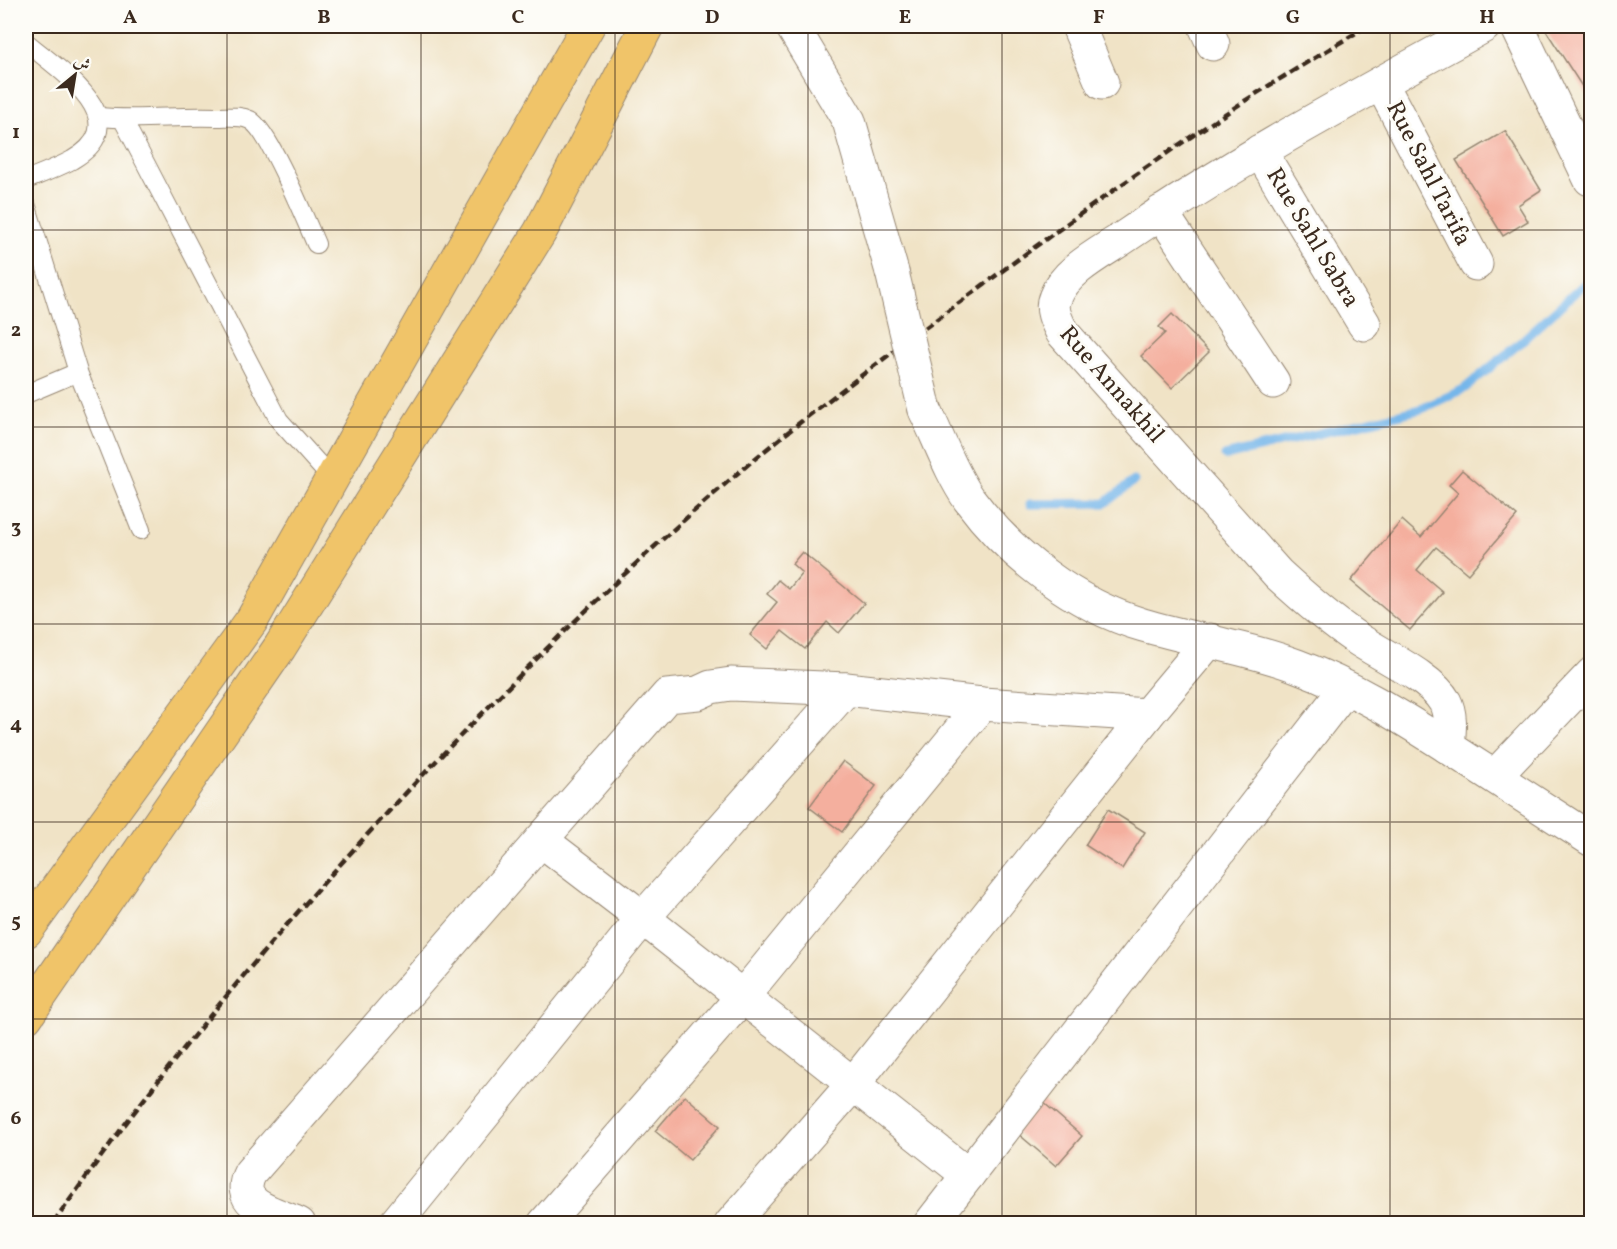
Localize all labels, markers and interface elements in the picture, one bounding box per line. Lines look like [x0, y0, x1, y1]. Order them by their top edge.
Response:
text: A [123, 4, 137, 32]
text: B [317, 4, 331, 32]
text: C [512, 4, 525, 32]
text: D [705, 4, 719, 32]
text: E [899, 4, 911, 32]
text: F [1093, 4, 1105, 32]
text: G [1286, 4, 1300, 32]
text: H [1479, 4, 1495, 32]
north arrow [45, 45, 105, 105]
text: ش [69, 50, 94, 77]
street label: Rue Sahl Tarifa [1377, 95, 1479, 253]
text: 1 [12, 119, 20, 147]
street label: Rue Sahl Sabra [1257, 162, 1367, 314]
text: 2 [11, 317, 21, 345]
street label: Rue Annakhil [1050, 319, 1172, 451]
text: 3 [11, 514, 21, 542]
text: 4 [10, 711, 22, 739]
text: 5 [11, 908, 21, 936]
text: 6 [11, 1105, 22, 1133]

